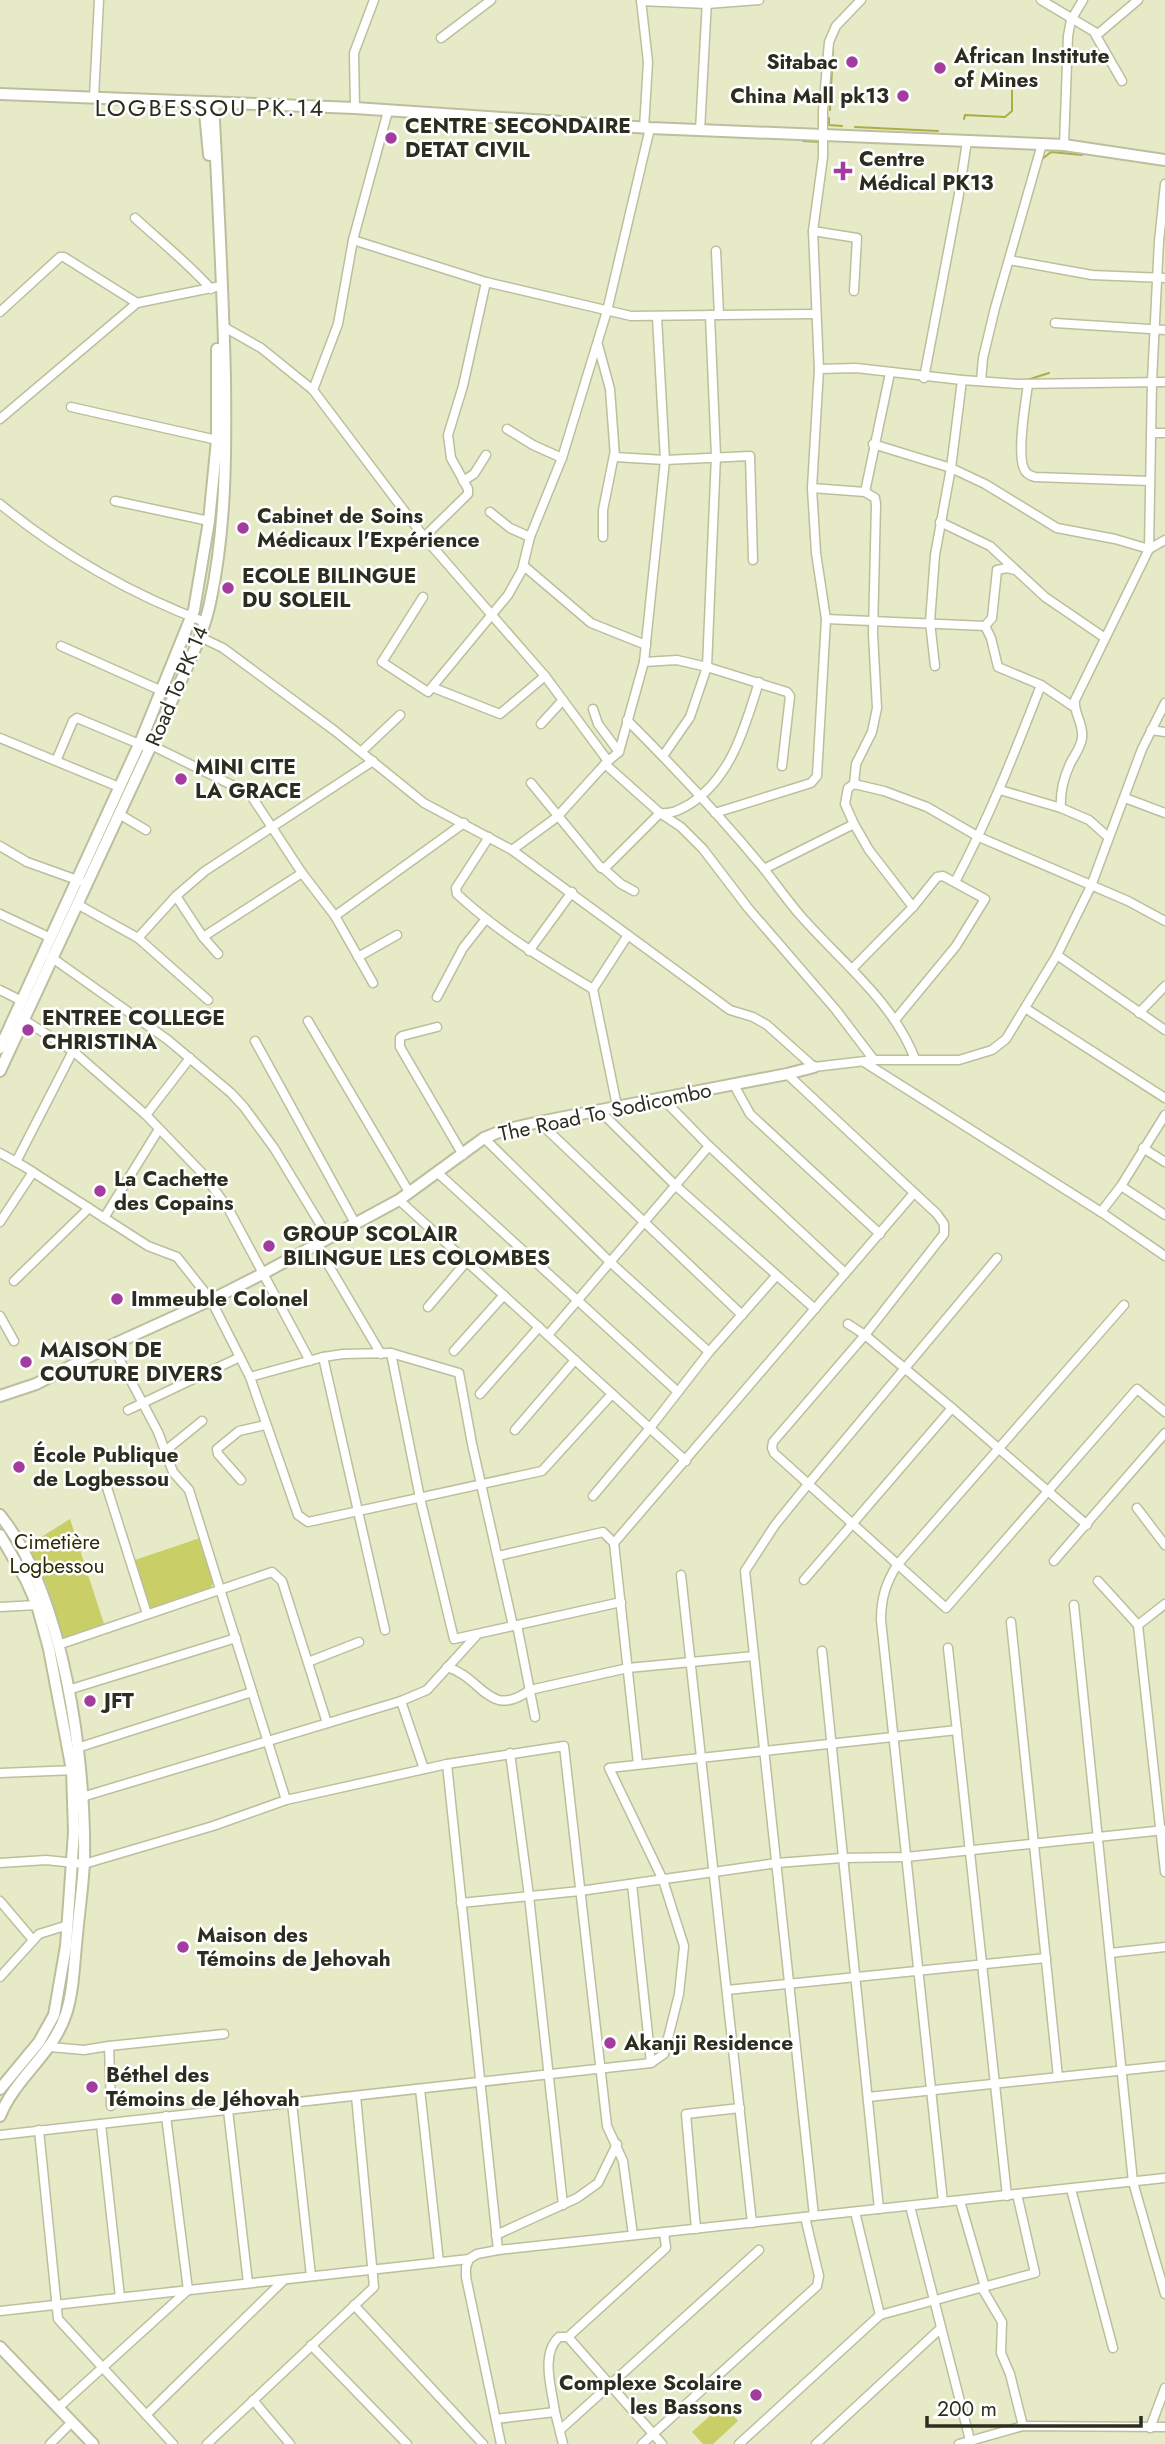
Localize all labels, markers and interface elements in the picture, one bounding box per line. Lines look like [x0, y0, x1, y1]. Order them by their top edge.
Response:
place label: African Institute of Mines [953, 41, 1109, 95]
place label: Sitabac [766, 47, 838, 77]
marker: Sitabac [844, 54, 860, 70]
marker: African Institute of Mines [932, 60, 948, 76]
place label: China Mall pk13 [730, 81, 889, 111]
marker: China Mall pk13 [895, 88, 911, 104]
district label: LOGBESSOU PK.14 [95, 90, 325, 125]
place label: CENTRE SECONDAIRE DETAT CIVIL [405, 111, 631, 165]
marker: CENTRE SECONDAIRE DETAT CIVIL [383, 130, 399, 146]
place label: Centre Médical PK13 [859, 144, 994, 198]
marker: Centre Médical PK13 [833, 161, 853, 181]
place label: Cabinet de Soins Médicaux l'Expérience [257, 501, 480, 555]
marker: Cabinet de Soins Médicaux l'Expérience [235, 520, 251, 536]
place label: ECOLE BILINGUE DU SOLEIL [242, 561, 416, 615]
marker: ECOLE BILINGUE DU SOLEIL [220, 580, 236, 596]
street label: Road To PK 14 [138, 621, 216, 751]
place label: MINI CITE LA GRACE [195, 752, 301, 806]
marker: MINI CITE LA GRACE [173, 771, 189, 787]
place label: ENTREE COLLEGE CHRISTINA [42, 1003, 225, 1057]
marker: ENTREE COLLEGE CHRISTINA [20, 1022, 36, 1038]
street label: The Road To Sodicombo [496, 1075, 714, 1149]
place label: La Cachette des Copains [114, 1164, 234, 1218]
marker: La Cachette des Copains [92, 1183, 108, 1199]
place label: GROUP SCOLAIR BILINGUE LES COLOMBES [283, 1219, 550, 1273]
marker: GROUP SCOLAIR BILINGUE LES COLOMBES [261, 1238, 277, 1254]
place label: Immeuble Colonel [131, 1284, 308, 1314]
marker: Immeuble Colonel [109, 1291, 125, 1307]
place label: MAISON DE COUTURE DIVERS [40, 1335, 223, 1389]
marker: MAISON DE COUTURE DIVERS [18, 1354, 34, 1370]
place label: École Publique de Logbessou [33, 1440, 179, 1494]
marker: École Publique de Logbessou [11, 1459, 27, 1475]
park label: Cimetière Logbessou [9, 1527, 105, 1581]
place label: JFT [100, 1686, 134, 1716]
marker: JFT [82, 1693, 98, 1709]
place label: Maison des Témoins de Jehovah [197, 1920, 391, 1974]
marker: Maison des Témoins de Jehovah [175, 1939, 191, 1955]
place label: Akanji Residence [623, 2028, 793, 2058]
marker: Akanji Residence [602, 2035, 618, 2051]
place label: Béthel des Témoins de Jéhovah [106, 2060, 300, 2114]
marker: Béthel des Témoins de Jéhovah [84, 2079, 100, 2095]
place label: Complexe Scolaire les Bassons [559, 2368, 742, 2422]
scale bar [927, 2384, 1140, 2428]
marker: Complexe Scolaire les Bassons [748, 2387, 764, 2403]
text: 200 m [937, 2394, 997, 2424]

